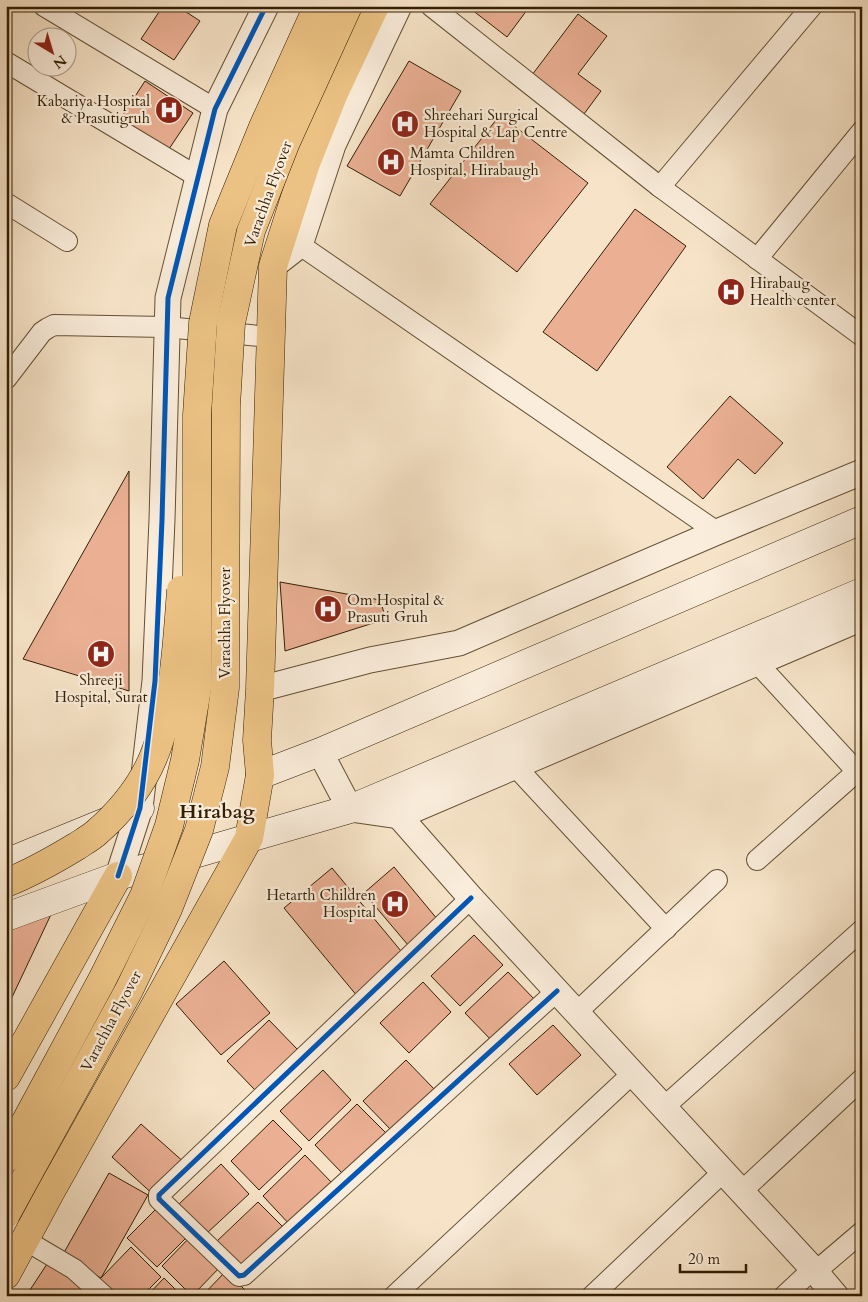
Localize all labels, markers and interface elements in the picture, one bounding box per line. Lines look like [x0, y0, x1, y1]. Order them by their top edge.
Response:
north arrow [28, 28, 78, 78]
text: N [49, 51, 70, 73]
place label: Kabariya Hospital & Prasutigruh [37, 91, 151, 128]
hospital icon: Kabariya Hospital & Prasutigruh [154, 95, 184, 125]
place label: Shreehari Surgical Hospital & Lap Centre [424, 105, 568, 142]
hospital icon: Shreehari Surgical Hospital & Lap Centre [390, 109, 420, 139]
street label: Varachha Flyover [240, 138, 297, 250]
place label: Mamta Children Hospital, Hirabaugh [410, 143, 540, 180]
hospital icon: Mamta Children Hospital, Hirabaugh [376, 147, 406, 177]
place label: Hirabaug Health center [750, 273, 836, 310]
hospital icon: Hirabaug Health center [716, 277, 746, 307]
street label: Varachha Flyover [215, 567, 235, 679]
place label: Om Hospital & Prasuti Gruh [347, 590, 445, 627]
hospital icon: Om Hospital & Prasuti Gruh [313, 594, 343, 624]
hospital icon: Shreeji Hospital, Surat [86, 639, 116, 669]
place label: Shreeji Hospital, Surat [54, 670, 148, 707]
district label: Hirabag [179, 798, 255, 825]
place label: Hetarth Children Hospital [266, 885, 376, 922]
hospital icon: Hetarth Children Hospital [380, 889, 410, 919]
street label: Varachha Flyover [76, 967, 146, 1075]
scale bar [680, 1242, 747, 1274]
text: 20 m [688, 1249, 720, 1269]

